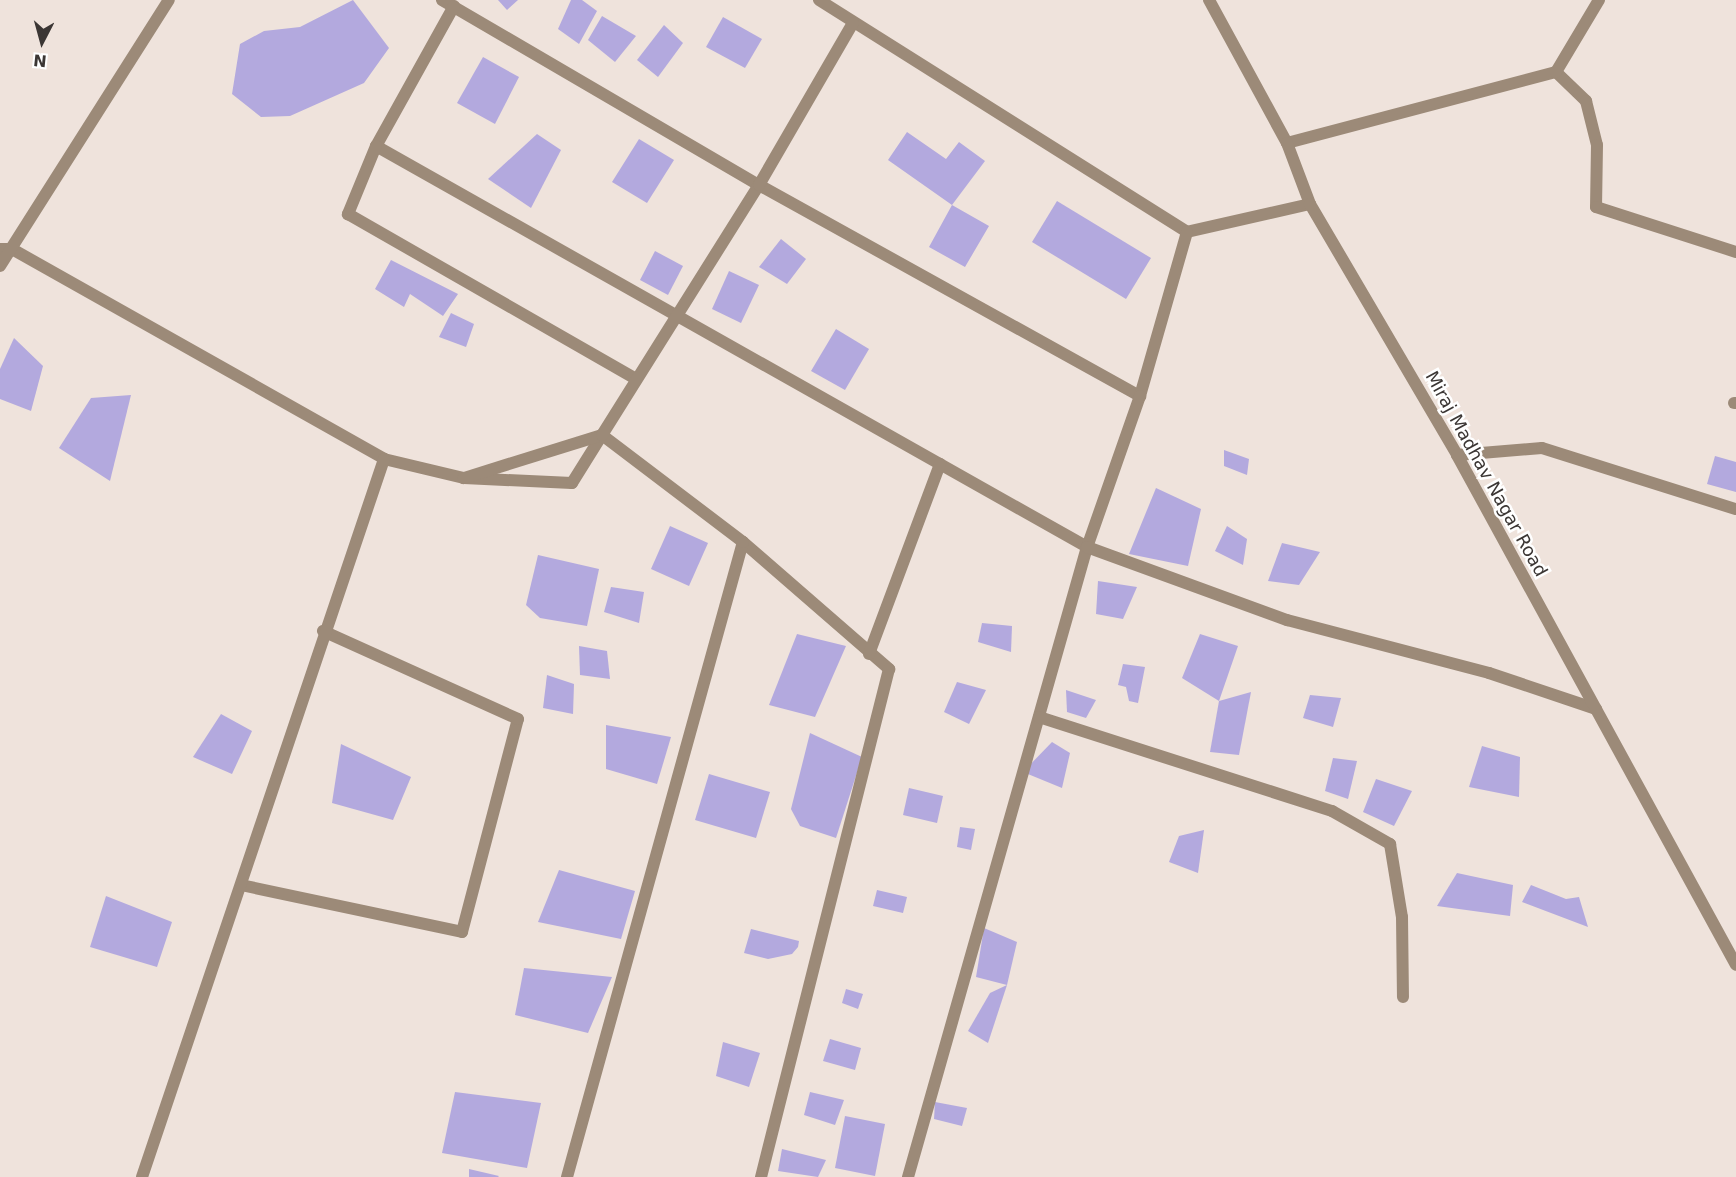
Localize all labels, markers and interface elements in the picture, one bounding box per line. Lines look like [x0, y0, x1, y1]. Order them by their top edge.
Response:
north arrow [12, 12, 72, 72]
text: N [32, 50, 48, 71]
street label: Miraj Madhav Nagar Road [1420, 367, 1552, 581]

